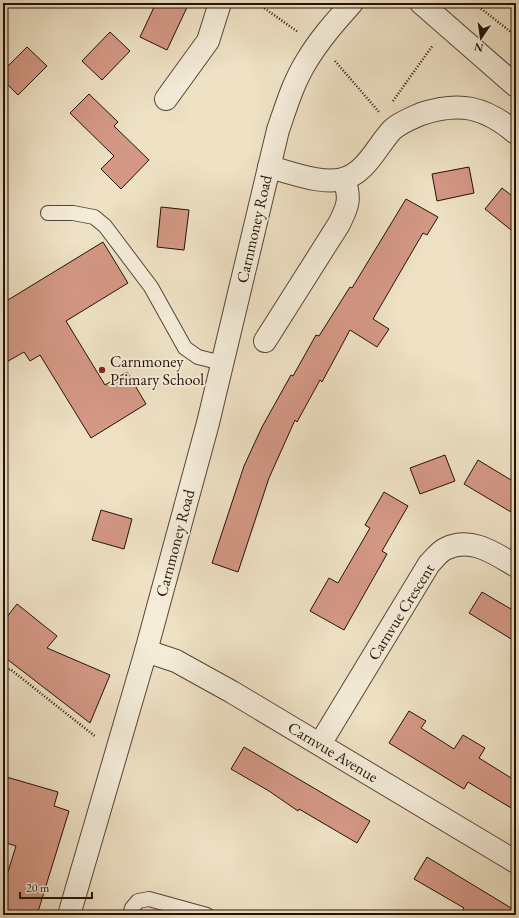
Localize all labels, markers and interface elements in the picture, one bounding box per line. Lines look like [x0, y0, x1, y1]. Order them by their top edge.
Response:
north arrow [461, 18, 501, 58]
text: N [473, 40, 485, 56]
street label: Carnmoney Road [231, 172, 277, 285]
place label: Carnmoney Primary School [110, 351, 204, 390]
marker: Carnmoney Primary School [97, 365, 107, 375]
street label: Carnmoney Road [151, 486, 200, 599]
street label: Carnvue Crescent [363, 560, 439, 664]
street label: Carnvue Avenue [284, 717, 382, 787]
scale bar [20, 874, 92, 900]
text: 20 m [26, 880, 50, 896]

